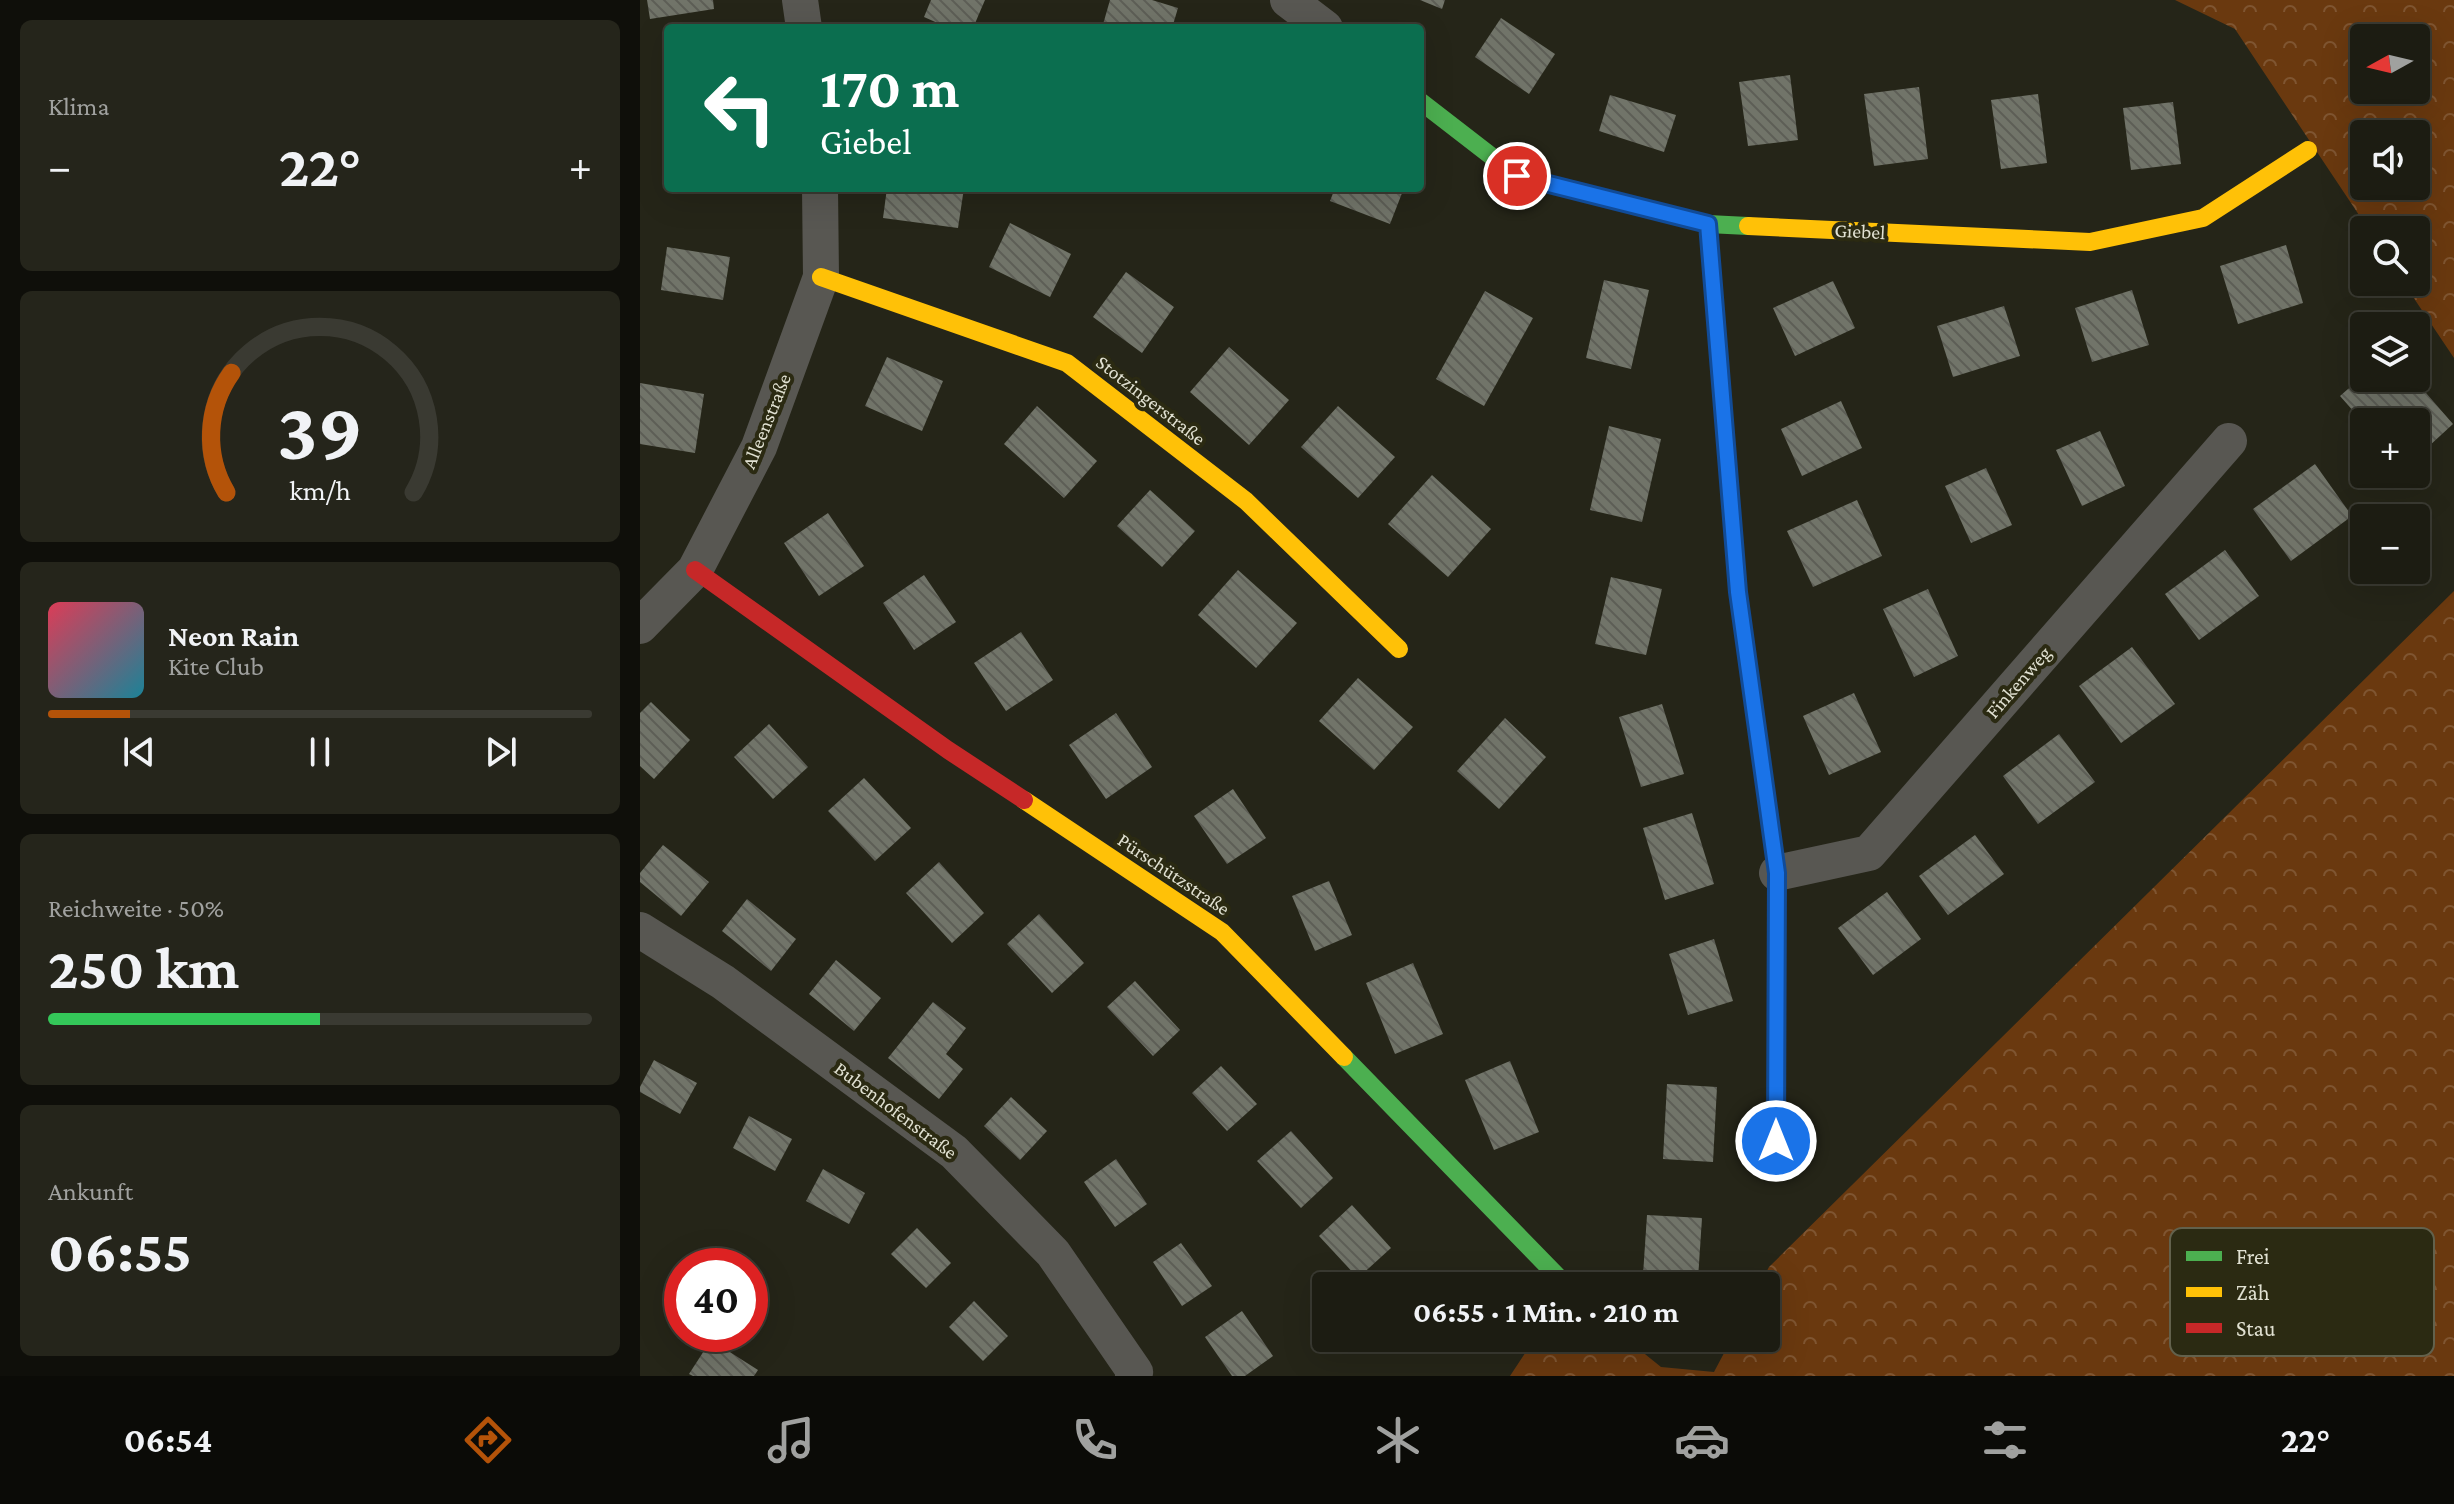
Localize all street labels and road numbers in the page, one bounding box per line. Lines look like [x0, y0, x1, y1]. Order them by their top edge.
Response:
street label: Giebel [1834, 219, 1886, 243]
street label: Stotzingerstraße [1091, 351, 1210, 450]
street label: Alleenstraße [737, 370, 795, 472]
street label: Finkenweg [1981, 641, 2056, 723]
street label: Pürschützstraße [1114, 828, 1234, 920]
street label: Bubenhofenstraße [830, 1057, 962, 1163]

